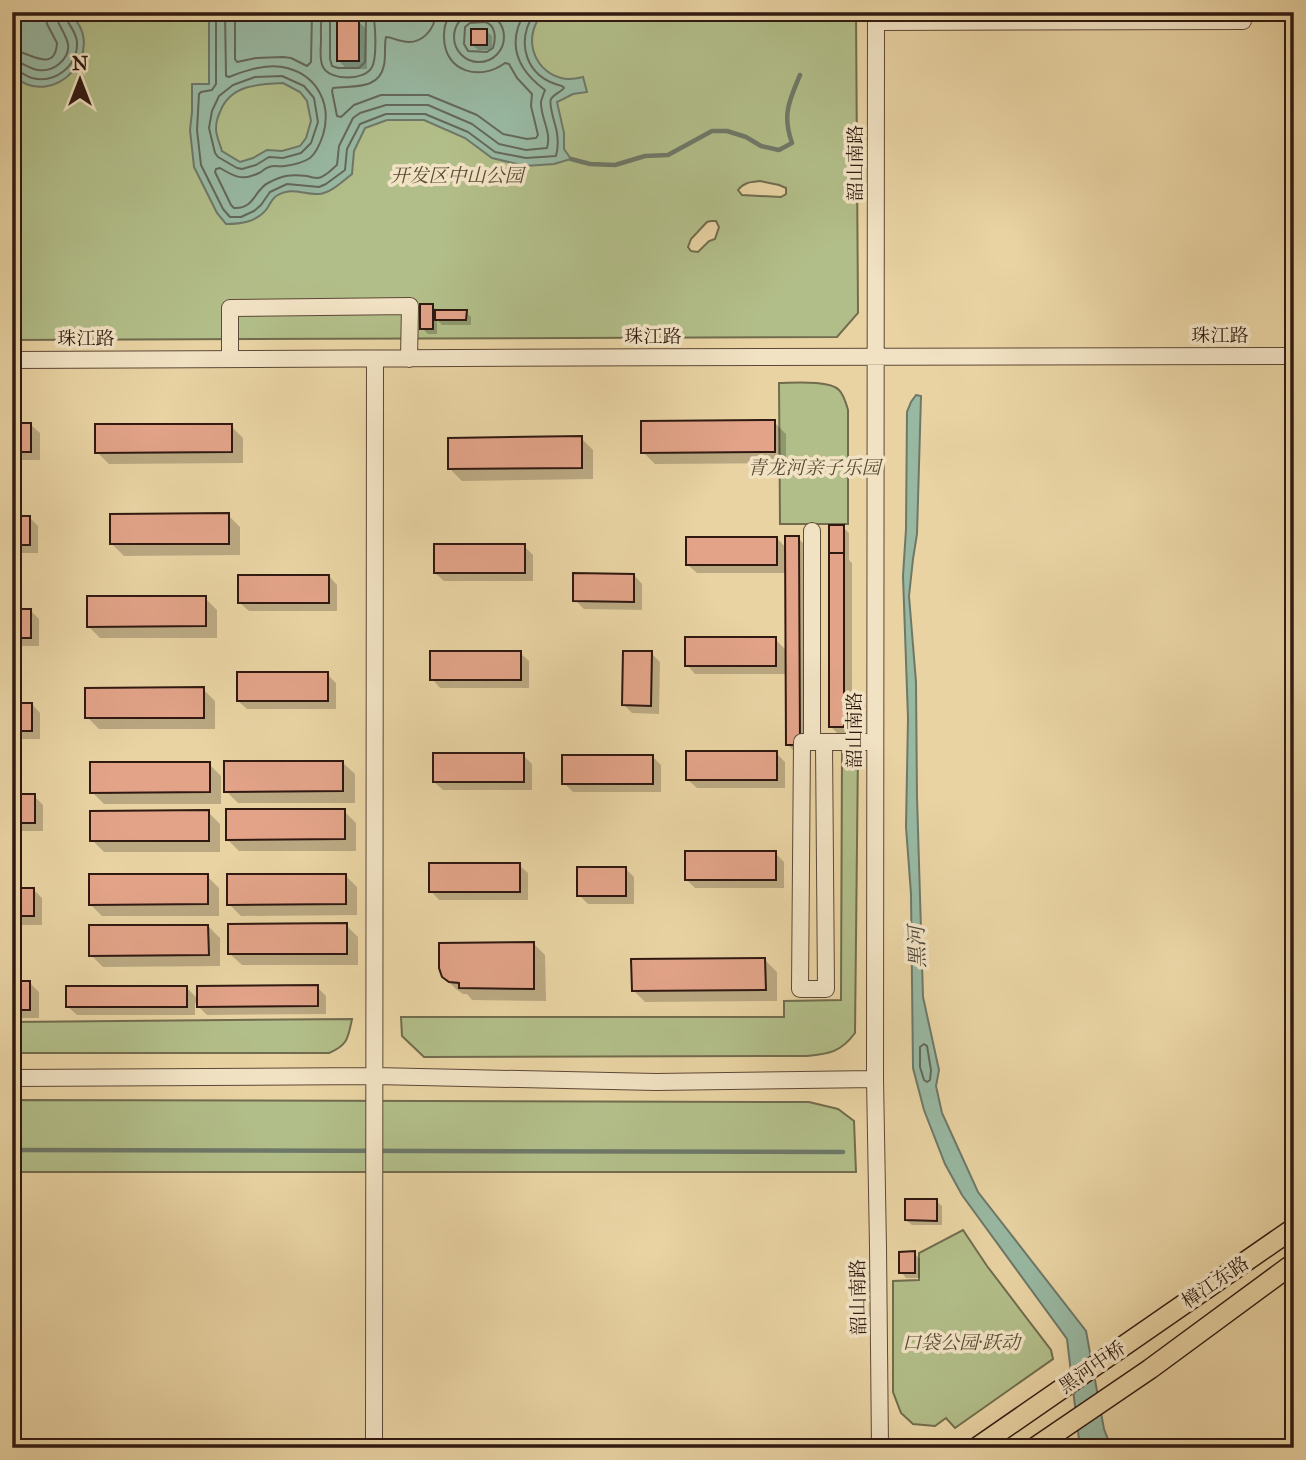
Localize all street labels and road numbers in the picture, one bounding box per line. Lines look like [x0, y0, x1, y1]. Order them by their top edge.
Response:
street label: 韶山南路 [844, 125, 867, 201]
street label: 珠江路 [1191, 324, 1249, 347]
street label: 珠江路 [624, 325, 682, 348]
street label: 珠江路 [57, 327, 115, 350]
street label: 韶山南路 [843, 692, 866, 768]
street label: 樟江东路 [1177, 1251, 1253, 1313]
street label: 韶山南路 [846, 1259, 870, 1335]
street label: 黑河中桥 [1054, 1336, 1130, 1398]

